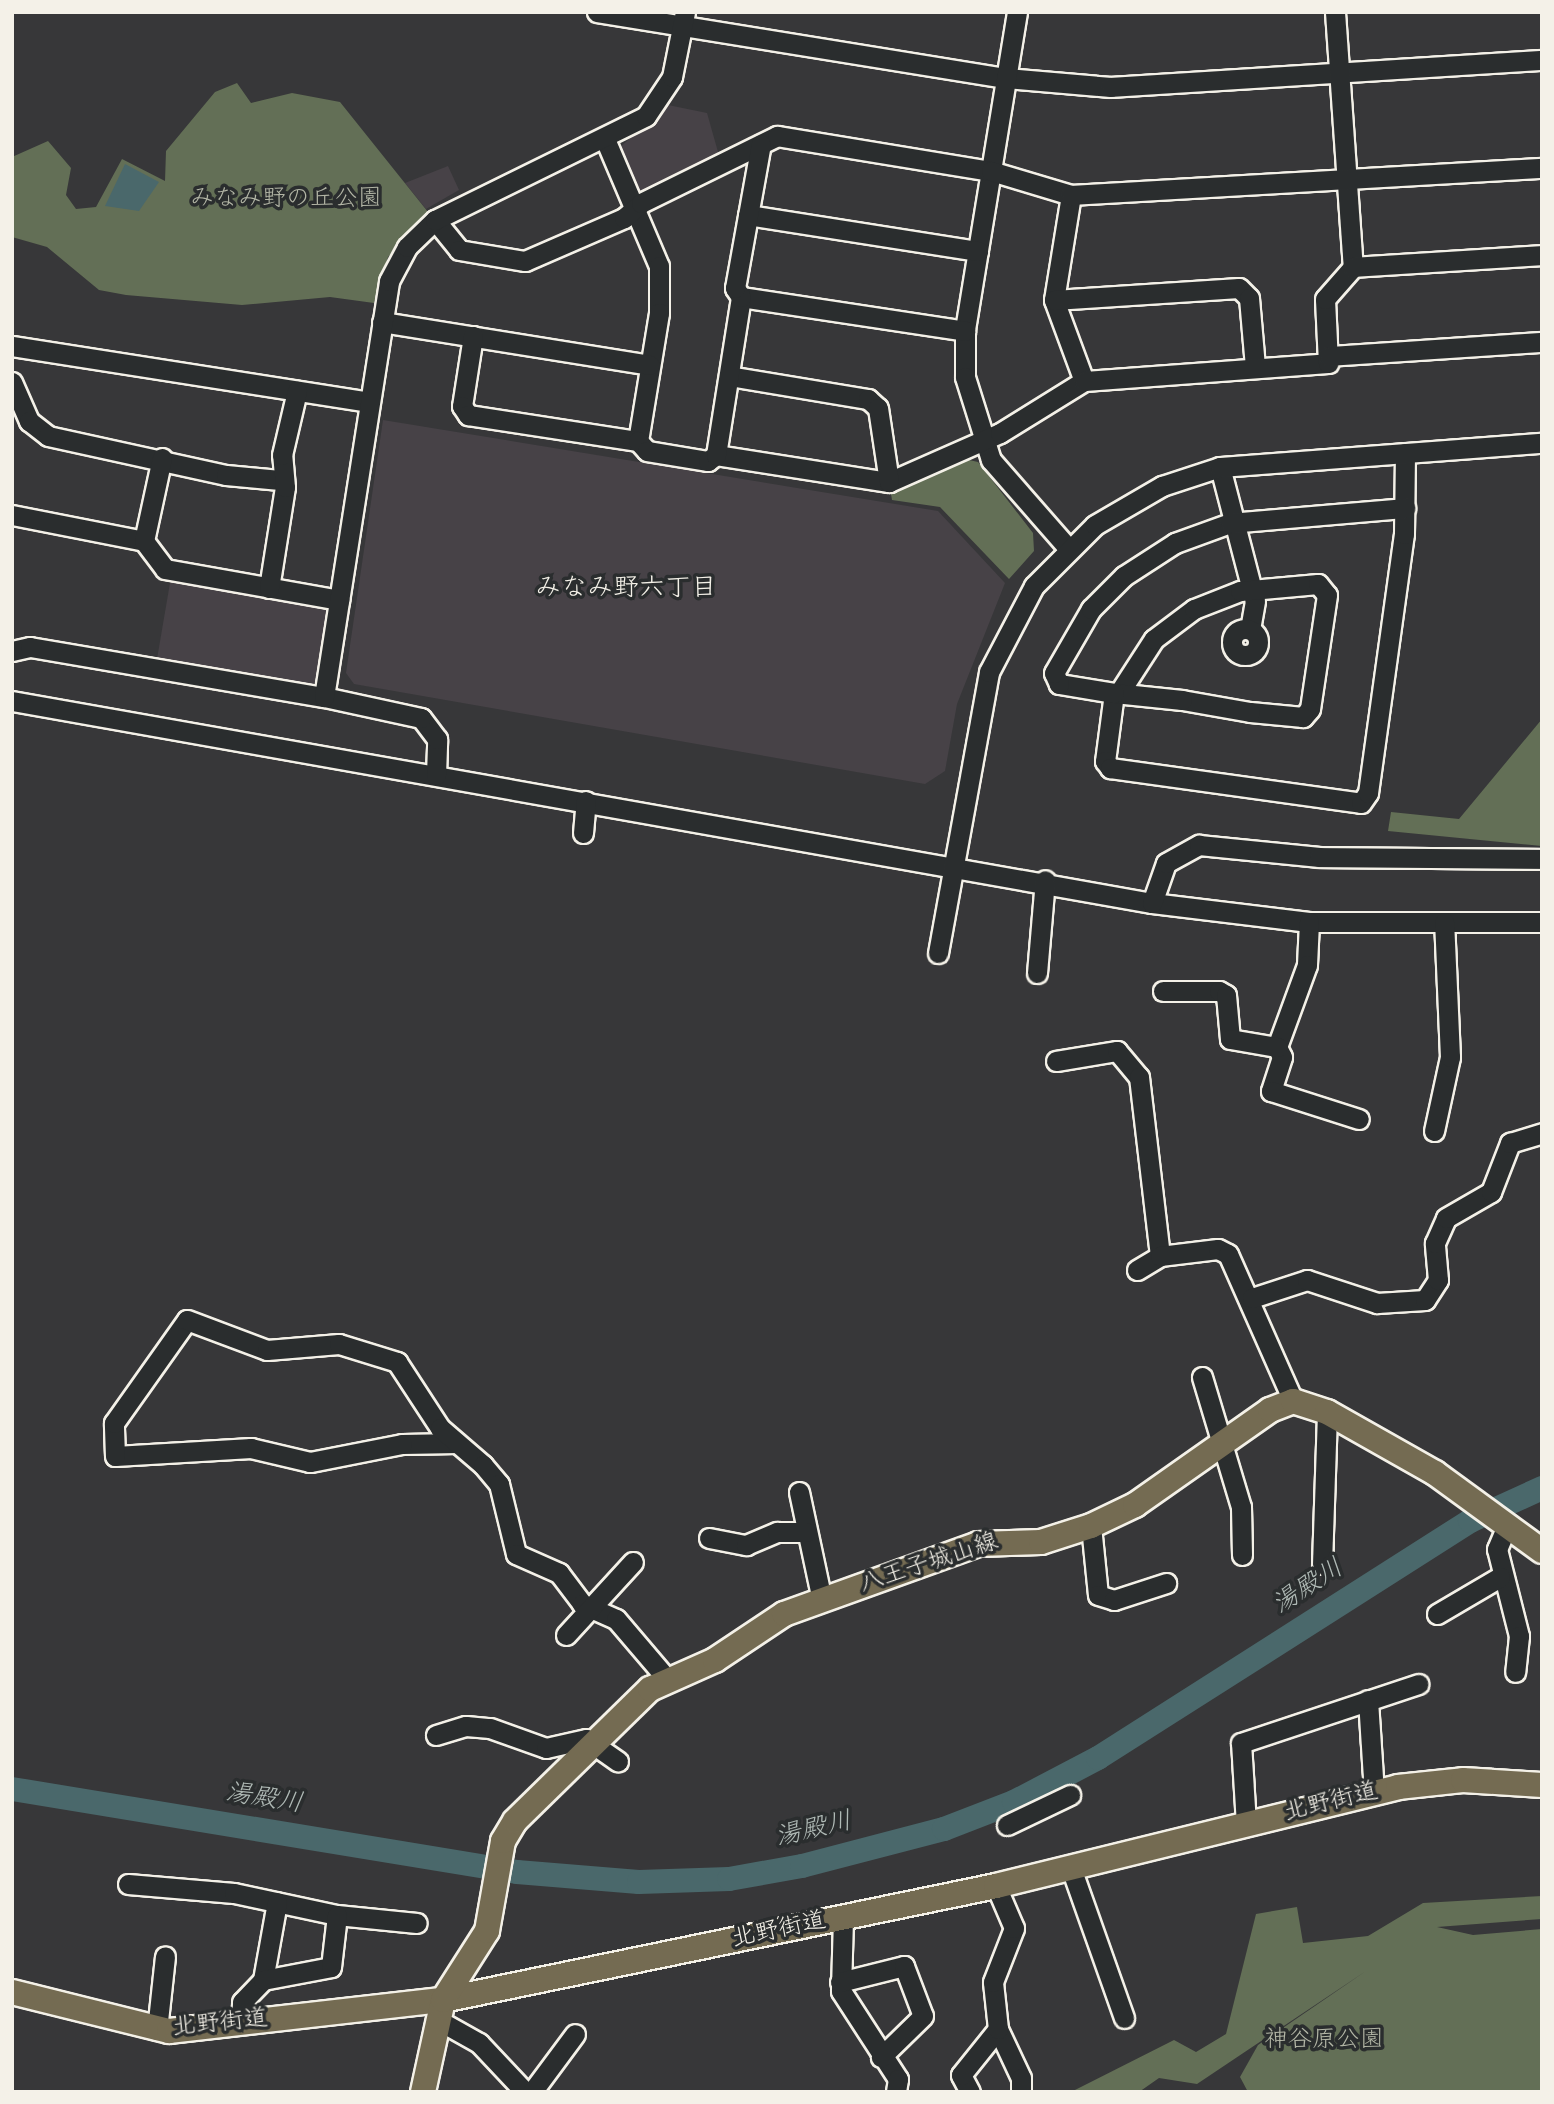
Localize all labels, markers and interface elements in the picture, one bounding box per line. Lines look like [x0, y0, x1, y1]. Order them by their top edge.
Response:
park label: みなみ野の丘公園 [190, 186, 382, 214]
district label: みなみ野六丁目 [535, 574, 717, 606]
street label: 八王子城山線 [856, 1528, 1002, 1600]
water label: 湯殿川 [1268, 1554, 1350, 1622]
street label: 北野街道 [1281, 1777, 1381, 1829]
water label: 湯殿川 [223, 1778, 305, 1822]
water label: 湯殿川 [772, 1807, 856, 1855]
street label: 北野街道 [729, 1907, 829, 1955]
street label: 北野街道 [171, 2005, 269, 2043]
park label: 神谷原公園 [1264, 2027, 1384, 2055]

